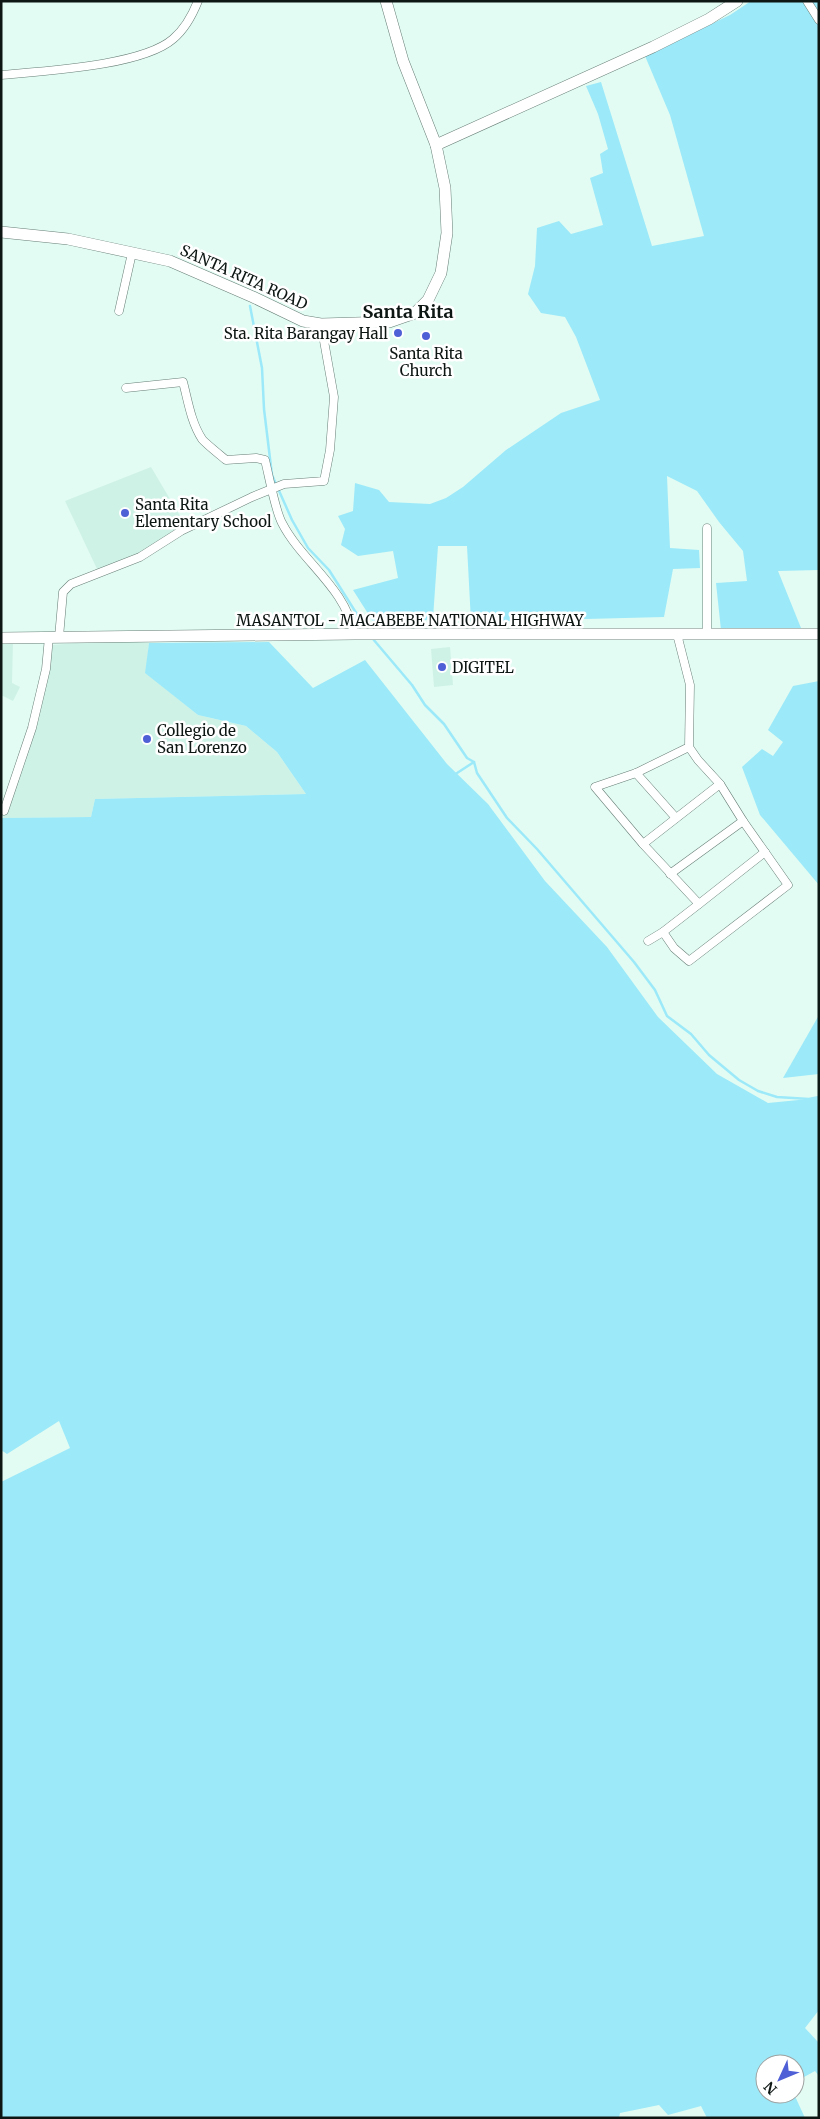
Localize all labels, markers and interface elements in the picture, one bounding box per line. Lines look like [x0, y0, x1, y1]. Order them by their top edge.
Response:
street label: SANTA RITA ROAD [177, 240, 311, 314]
district label: Santa Rita [362, 300, 454, 323]
place label: Sta. Rita Barangay Hall [224, 324, 388, 343]
marker: Sta. Rita Barangay Hall [392, 327, 404, 339]
marker: Santa Rita Church [420, 330, 432, 342]
place label: Santa Rita Church [389, 344, 463, 380]
place label: Santa Rita Elementary School [135, 495, 272, 531]
marker: Santa Rita Elementary School [119, 507, 131, 519]
street label: MASANTOL - MACABEBE NATIONAL HIGHWAY [236, 611, 584, 630]
place label: DIGITEL [452, 658, 514, 677]
marker: DIGITEL [436, 661, 448, 673]
place label: Collegio de San Lorenzo [157, 721, 247, 757]
marker: Collegio de San Lorenzo [141, 733, 153, 745]
north arrow [755, 2054, 805, 2104]
text: N [760, 2078, 781, 2098]

